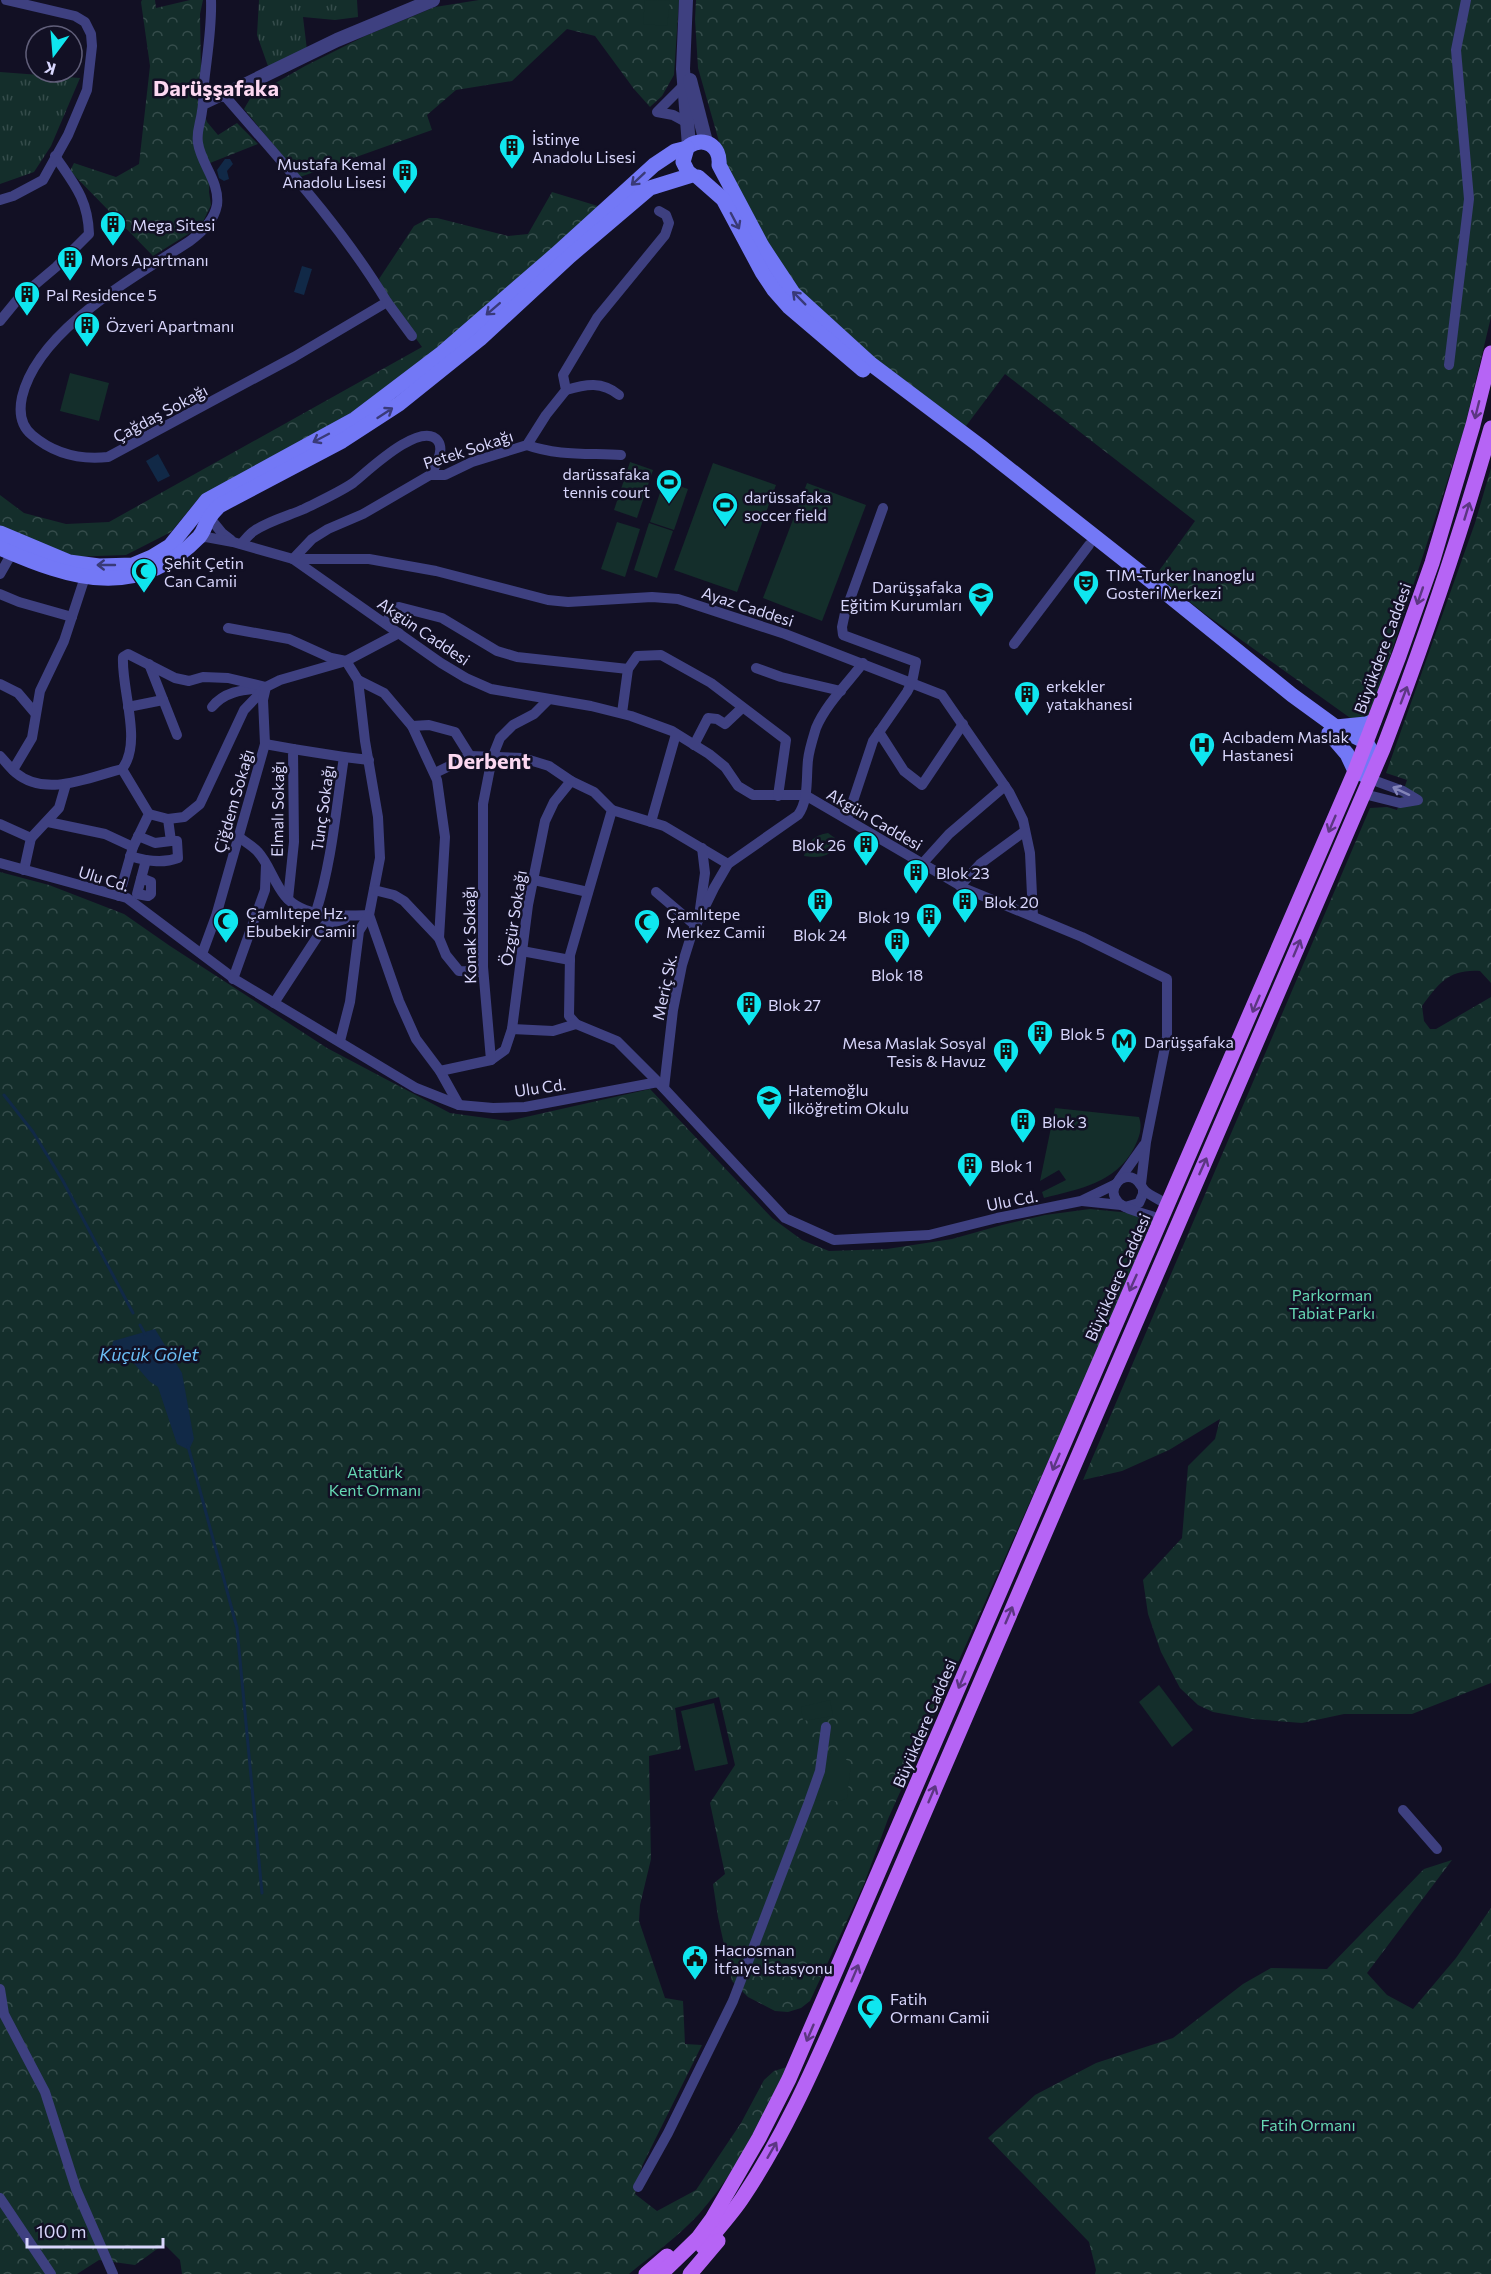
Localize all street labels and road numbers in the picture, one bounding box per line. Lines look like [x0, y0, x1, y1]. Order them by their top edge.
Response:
street label: Çağdaş Sokağı [109, 380, 211, 446]
street label: Petek Sokağı [421, 426, 515, 472]
street label: Büyükdere Caddesi [1350, 580, 1414, 716]
street label: Ayaz Caddesi [700, 582, 796, 630]
street label: Akgün Caddesi [374, 593, 474, 669]
street label: Çiğdem Sokağı [209, 747, 257, 855]
street label: Elmalı Sokağı [267, 761, 287, 857]
street label: Tunç Sokağı [307, 764, 337, 852]
street label: Akgün Caddesi [824, 784, 926, 854]
street label: Ulu Cd. [76, 861, 132, 895]
street label: Özgür Sokağı [496, 869, 530, 967]
street label: Konak Sokağı [459, 886, 479, 984]
street label: Meriç Sk. [648, 952, 680, 1022]
street label: Ulu Cd. [513, 1074, 567, 1100]
street label: Ulu Cd. [985, 1186, 1039, 1214]
street label: Büyükdere Caddesi [1080, 1210, 1154, 1344]
street label: Büyükdere Caddesi [888, 1656, 960, 1790]

